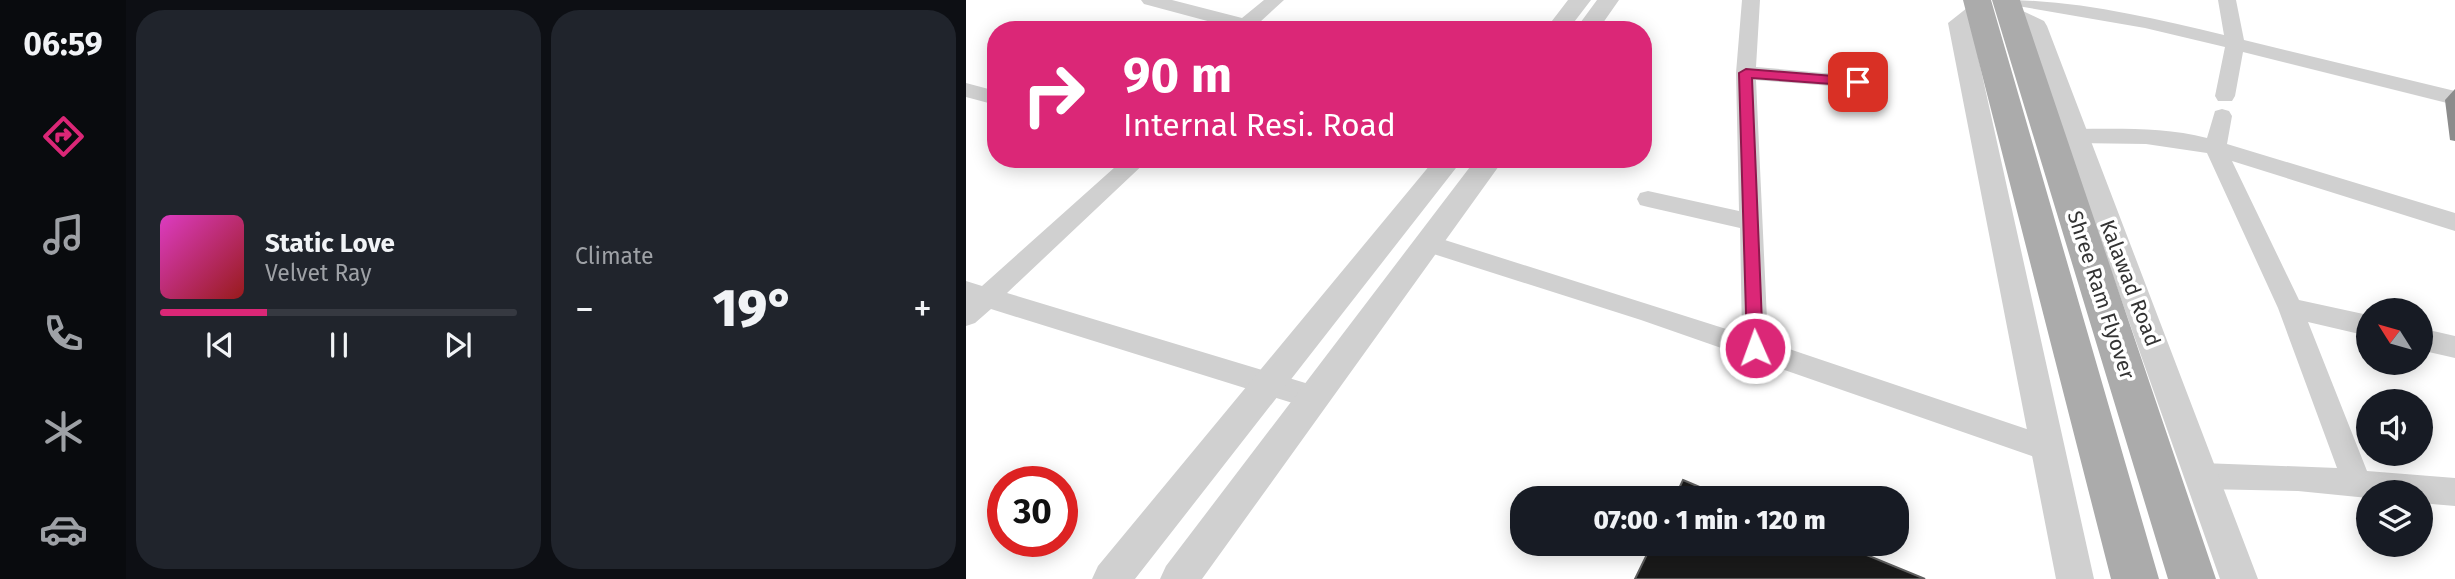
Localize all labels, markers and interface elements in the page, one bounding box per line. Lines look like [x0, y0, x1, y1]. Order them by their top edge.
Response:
text: 06:59 [23, 25, 103, 63]
text: 90 m [1123, 46, 1232, 105]
icon: right [1008, 49, 1099, 140]
pin [1828, 52, 1888, 112]
icon: arrive [1839, 63, 1877, 101]
text: Internal Resi. Road [1123, 106, 1396, 144]
icon: directions [39, 112, 88, 161]
street label: Shree Ram Flyover [2062, 208, 2140, 382]
icon: music [39, 210, 88, 259]
street label: Kalawad Road [2094, 216, 2166, 350]
text: Static Love [265, 228, 395, 259]
text: Climate [575, 242, 654, 270]
text: Velvet Ray [265, 259, 372, 287]
text: 19° [713, 277, 794, 340]
text: − [575, 286, 594, 332]
text: + [913, 286, 932, 332]
north arrow [2356, 298, 2432, 374]
map controls [2356, 298, 2433, 557]
icon: phone [39, 309, 88, 358]
position arrow [1718, 311, 1792, 385]
icon: previous [201, 326, 239, 364]
icon: pause [320, 326, 358, 364]
icon: next [439, 326, 477, 364]
button: sound [2356, 389, 2433, 466]
icon: climate [39, 407, 88, 456]
speed limit sign: 30 [987, 466, 1078, 557]
button: layers [2356, 480, 2433, 557]
icon: car [39, 505, 88, 554]
text: 07:00 · 1 min · 120 m [1593, 505, 1826, 536]

